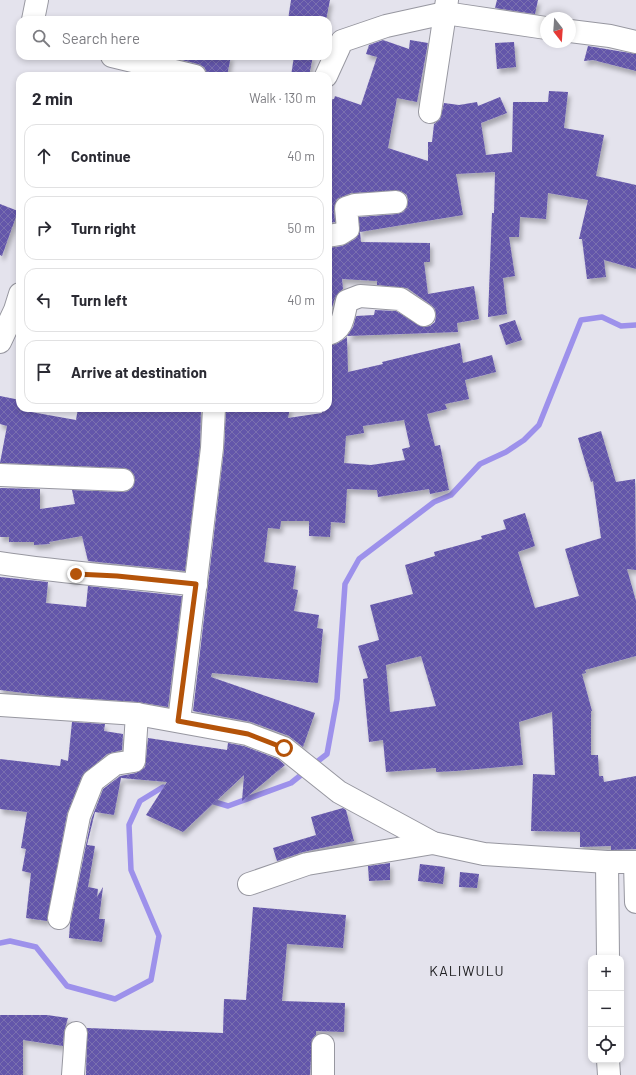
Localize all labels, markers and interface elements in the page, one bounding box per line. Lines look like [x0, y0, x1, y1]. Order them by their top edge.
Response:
north arrow [540, 12, 576, 48]
search box [16, 16, 332, 60]
icon: search [30, 27, 52, 49]
text: Search here [62, 29, 140, 47]
text: 2 min [32, 88, 73, 108]
text: Walk · 130 m [249, 90, 316, 106]
icon: ahead [33, 145, 55, 167]
text: Continue [71, 147, 131, 165]
text: 40 m [287, 148, 315, 164]
icon: right [33, 217, 55, 239]
text: Turn right [71, 219, 136, 237]
text: 50 m [288, 220, 315, 236]
icon: left [33, 289, 55, 311]
text: Turn left [71, 291, 127, 309]
text: 40 m [287, 292, 315, 308]
icon: arrive [33, 361, 55, 383]
text: Arrive at destination [71, 363, 207, 381]
route end [67, 565, 85, 583]
route start [275, 739, 293, 757]
map controls [588, 955, 624, 1063]
button: + [588, 955, 624, 991]
district label: KALIWULU [429, 962, 505, 979]
button: − [588, 991, 624, 1027]
button: locate [588, 1027, 624, 1063]

